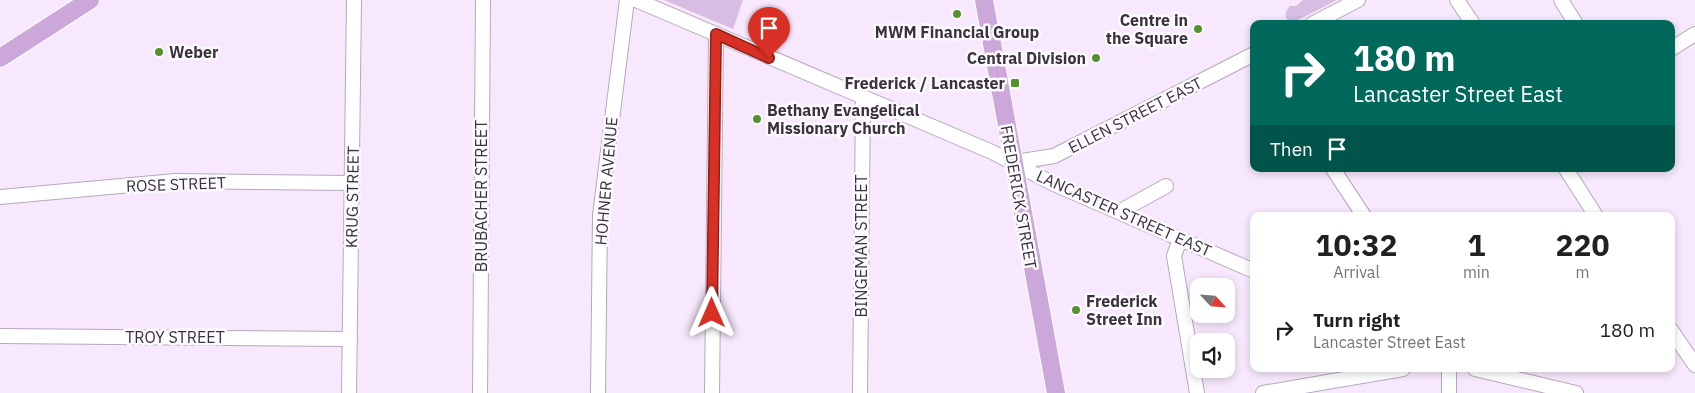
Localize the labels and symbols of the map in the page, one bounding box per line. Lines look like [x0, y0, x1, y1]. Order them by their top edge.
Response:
pin [748, 7, 790, 58]
marker: MWM Financial Group [951, 8, 963, 20]
place label: Centre in the Square [1106, 10, 1188, 48]
place label: MWM Financial Group [875, 22, 1039, 42]
marker: Centre in the Square [1192, 23, 1204, 35]
place label: Weber [169, 42, 219, 62]
marker: Weber [153, 46, 165, 58]
place label: Central Division [967, 48, 1086, 68]
marker: Central Division [1090, 52, 1102, 64]
place label: Frederick / Lancaster [845, 73, 1006, 93]
street label: ELLEN STREET EAST [1065, 73, 1205, 157]
marker: Frederick / Lancaster [1009, 77, 1021, 89]
place label: Bethany Evangelical Missionary Church [767, 100, 920, 138]
marker: Bethany Evangelical Missionary Church [751, 113, 763, 125]
street label: HOHNER AVENUE [590, 116, 622, 246]
street label: BRUBACHER STREET [471, 120, 491, 272]
street label: FREDERICK STREET [997, 124, 1041, 270]
street label: KRUG STREET [341, 146, 363, 248]
street label: LANCASTER STREET EAST [1033, 165, 1215, 261]
street label: ROSE STREET [126, 172, 226, 196]
street label: BINGEMAN STREET [851, 174, 871, 318]
north arrow [1190, 278, 1235, 322]
position arrow [685, 286, 737, 338]
place label: Frederick Street Inn [1086, 291, 1162, 329]
marker: Frederick Street Inn [1070, 304, 1082, 316]
street label: TROY STREET [125, 327, 225, 347]

